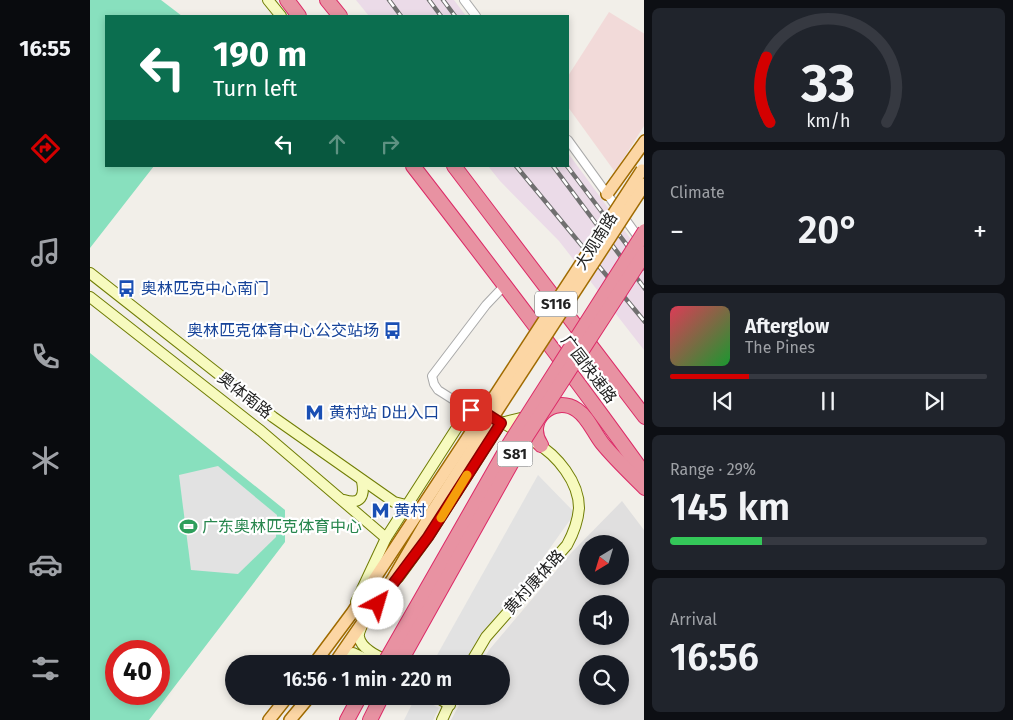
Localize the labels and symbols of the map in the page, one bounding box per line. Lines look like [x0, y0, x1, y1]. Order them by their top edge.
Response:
street label: 大观南路 [571, 209, 621, 273]
bus stop icon: 奥林匹克中心南门 [117, 278, 137, 298]
place label: 奥林匹克中心南门 [141, 279, 269, 298]
road number: S116 [535, 292, 577, 316]
bus stop icon: 奥林匹克体育中心公交站场 [383, 320, 403, 340]
place label: 奥林匹克体育中心公交站场 [187, 321, 379, 340]
street label: 广园快速路 [557, 331, 621, 407]
street label: 奥体南路 [214, 368, 276, 422]
pin [450, 389, 492, 431]
metro station icon: 黄村站 D出入口 [305, 402, 325, 422]
place label: 黄村站 D出入口 [329, 403, 440, 422]
road number: S81 [498, 442, 532, 466]
metro station icon: 黄村 [370, 500, 390, 520]
place label: 黄村 [394, 501, 426, 520]
sports icon: 广东奥林匹克体育中心 [178, 516, 198, 536]
place label: 广东奥林匹克体育中心 [202, 517, 362, 536]
north arrow [579, 535, 629, 585]
street label: 黄村康体路 [500, 546, 568, 618]
position arrow [351, 577, 403, 629]
speed limit sign: 40 [105, 640, 170, 705]

